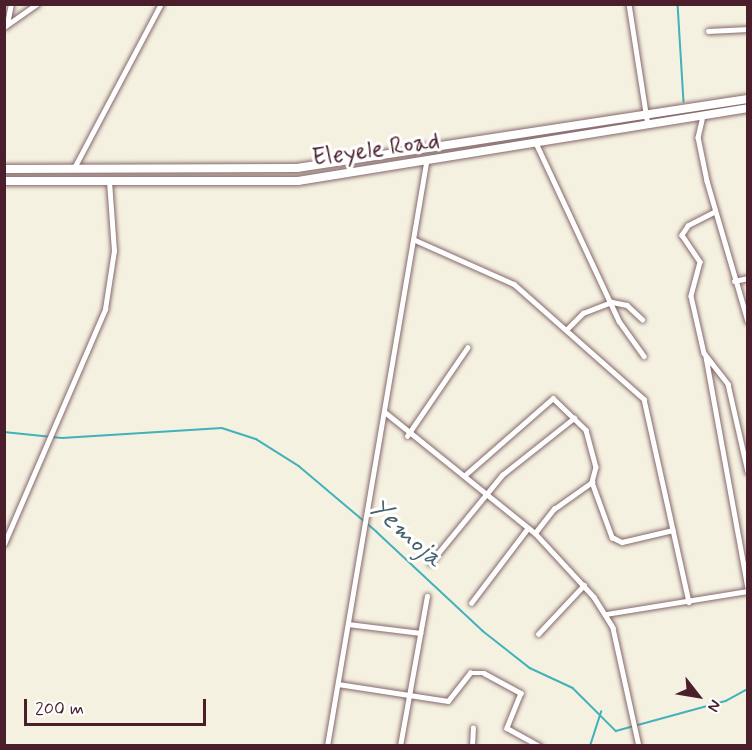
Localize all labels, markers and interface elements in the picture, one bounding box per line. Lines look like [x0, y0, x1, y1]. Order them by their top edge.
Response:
street label: Eleyele Road [312, 127, 440, 173]
water label: Yemoja [362, 493, 448, 575]
north arrow [668, 666, 728, 726]
scale bar [27, 687, 208, 725]
text: N [702, 696, 726, 716]
text: 200 m [35, 697, 84, 721]

